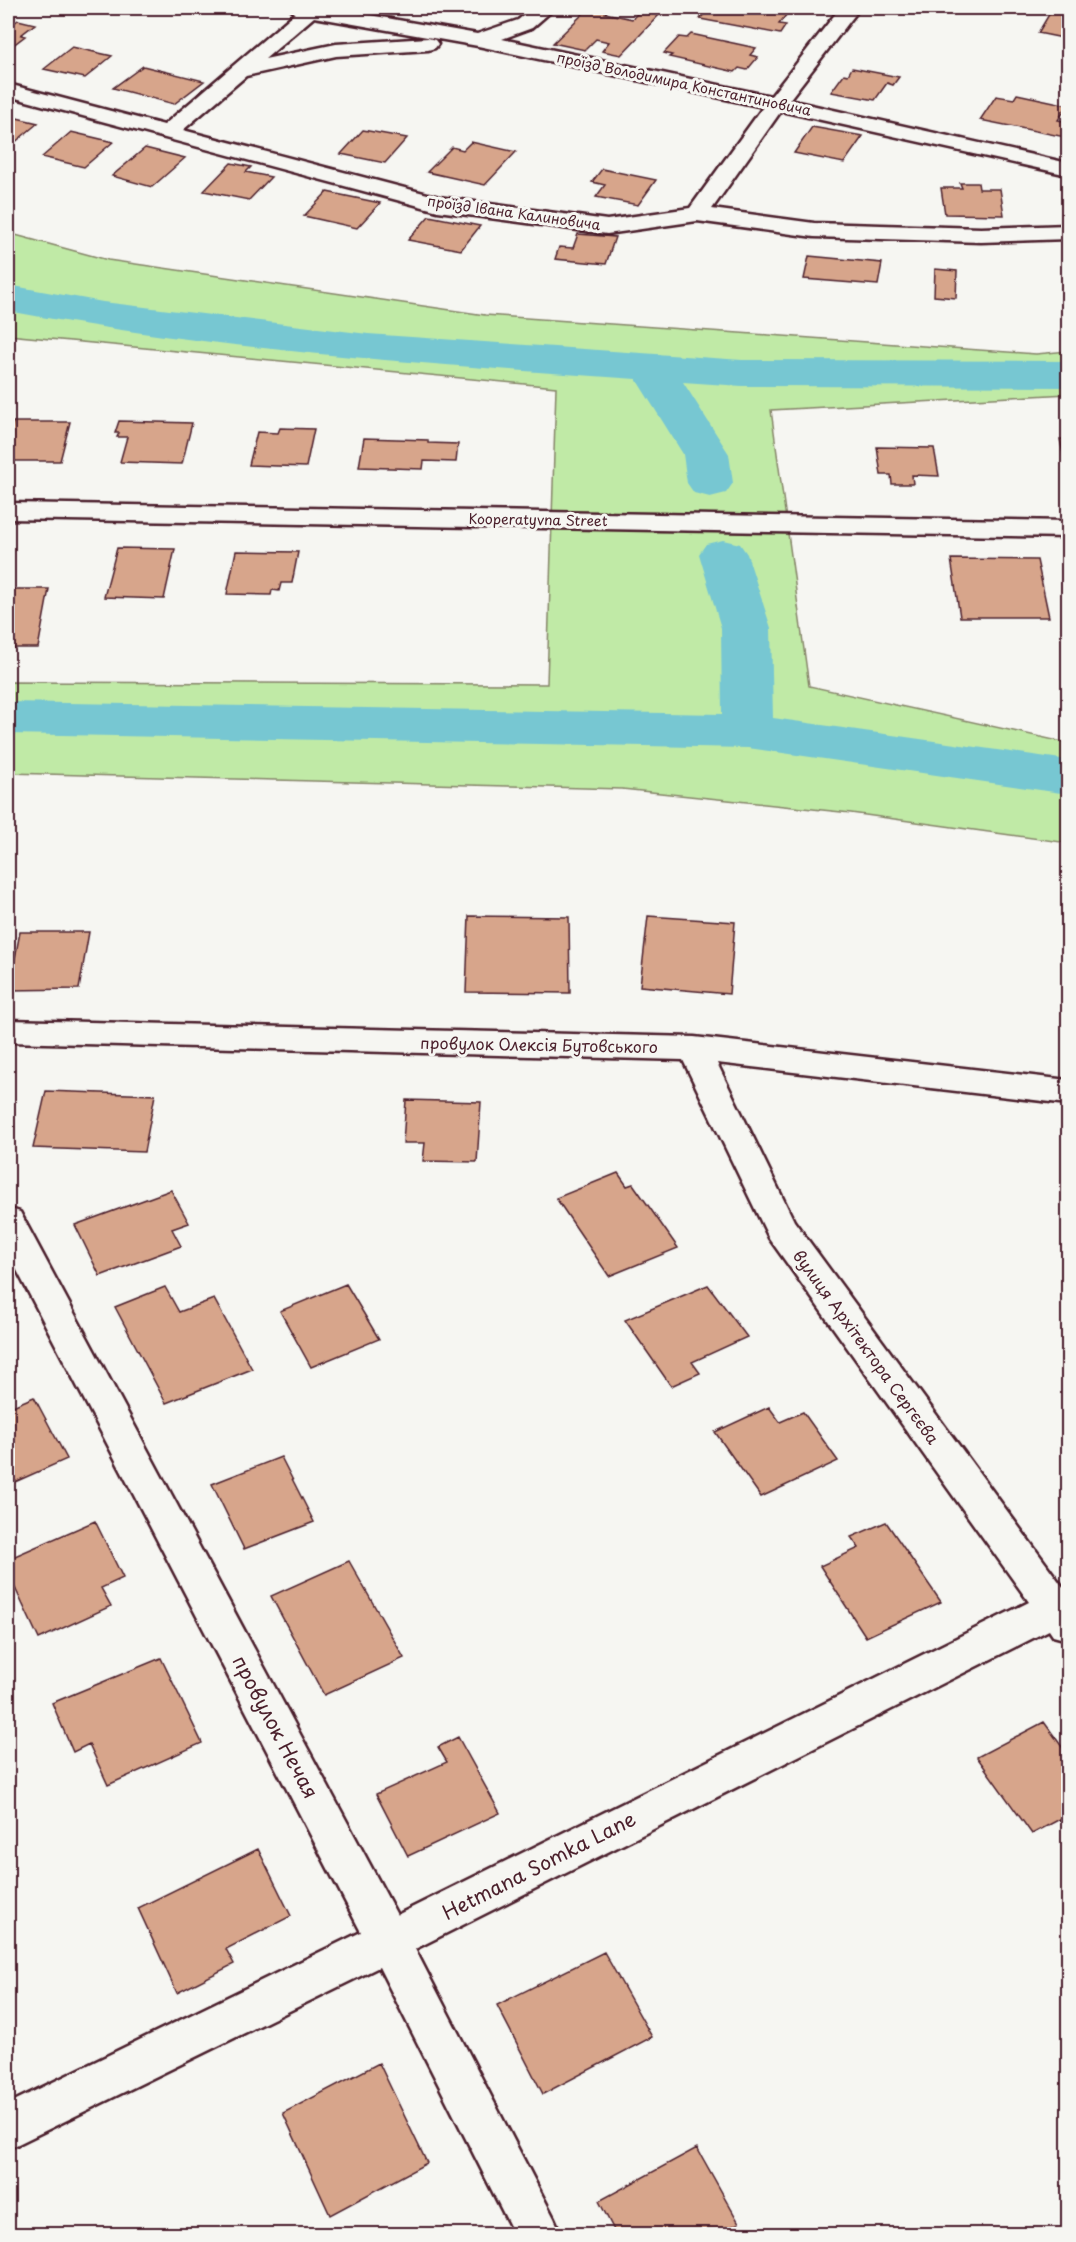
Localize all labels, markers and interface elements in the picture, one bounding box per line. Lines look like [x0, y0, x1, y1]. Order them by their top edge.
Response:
street label: проїзд Володимира Константиновича [555, 46, 813, 121]
street label: проїзд Івана Калиновича [426, 190, 602, 235]
street label: Kooperatyvna Street [468, 508, 608, 531]
street label: провулок Олексія Бутовського [420, 1030, 658, 1058]
street label: вулиця Архітектора Сергєєва [788, 1244, 946, 1449]
street label: провулок Нечая [225, 1650, 326, 1804]
street label: Hetmana Somka Lane [436, 1803, 641, 1927]

